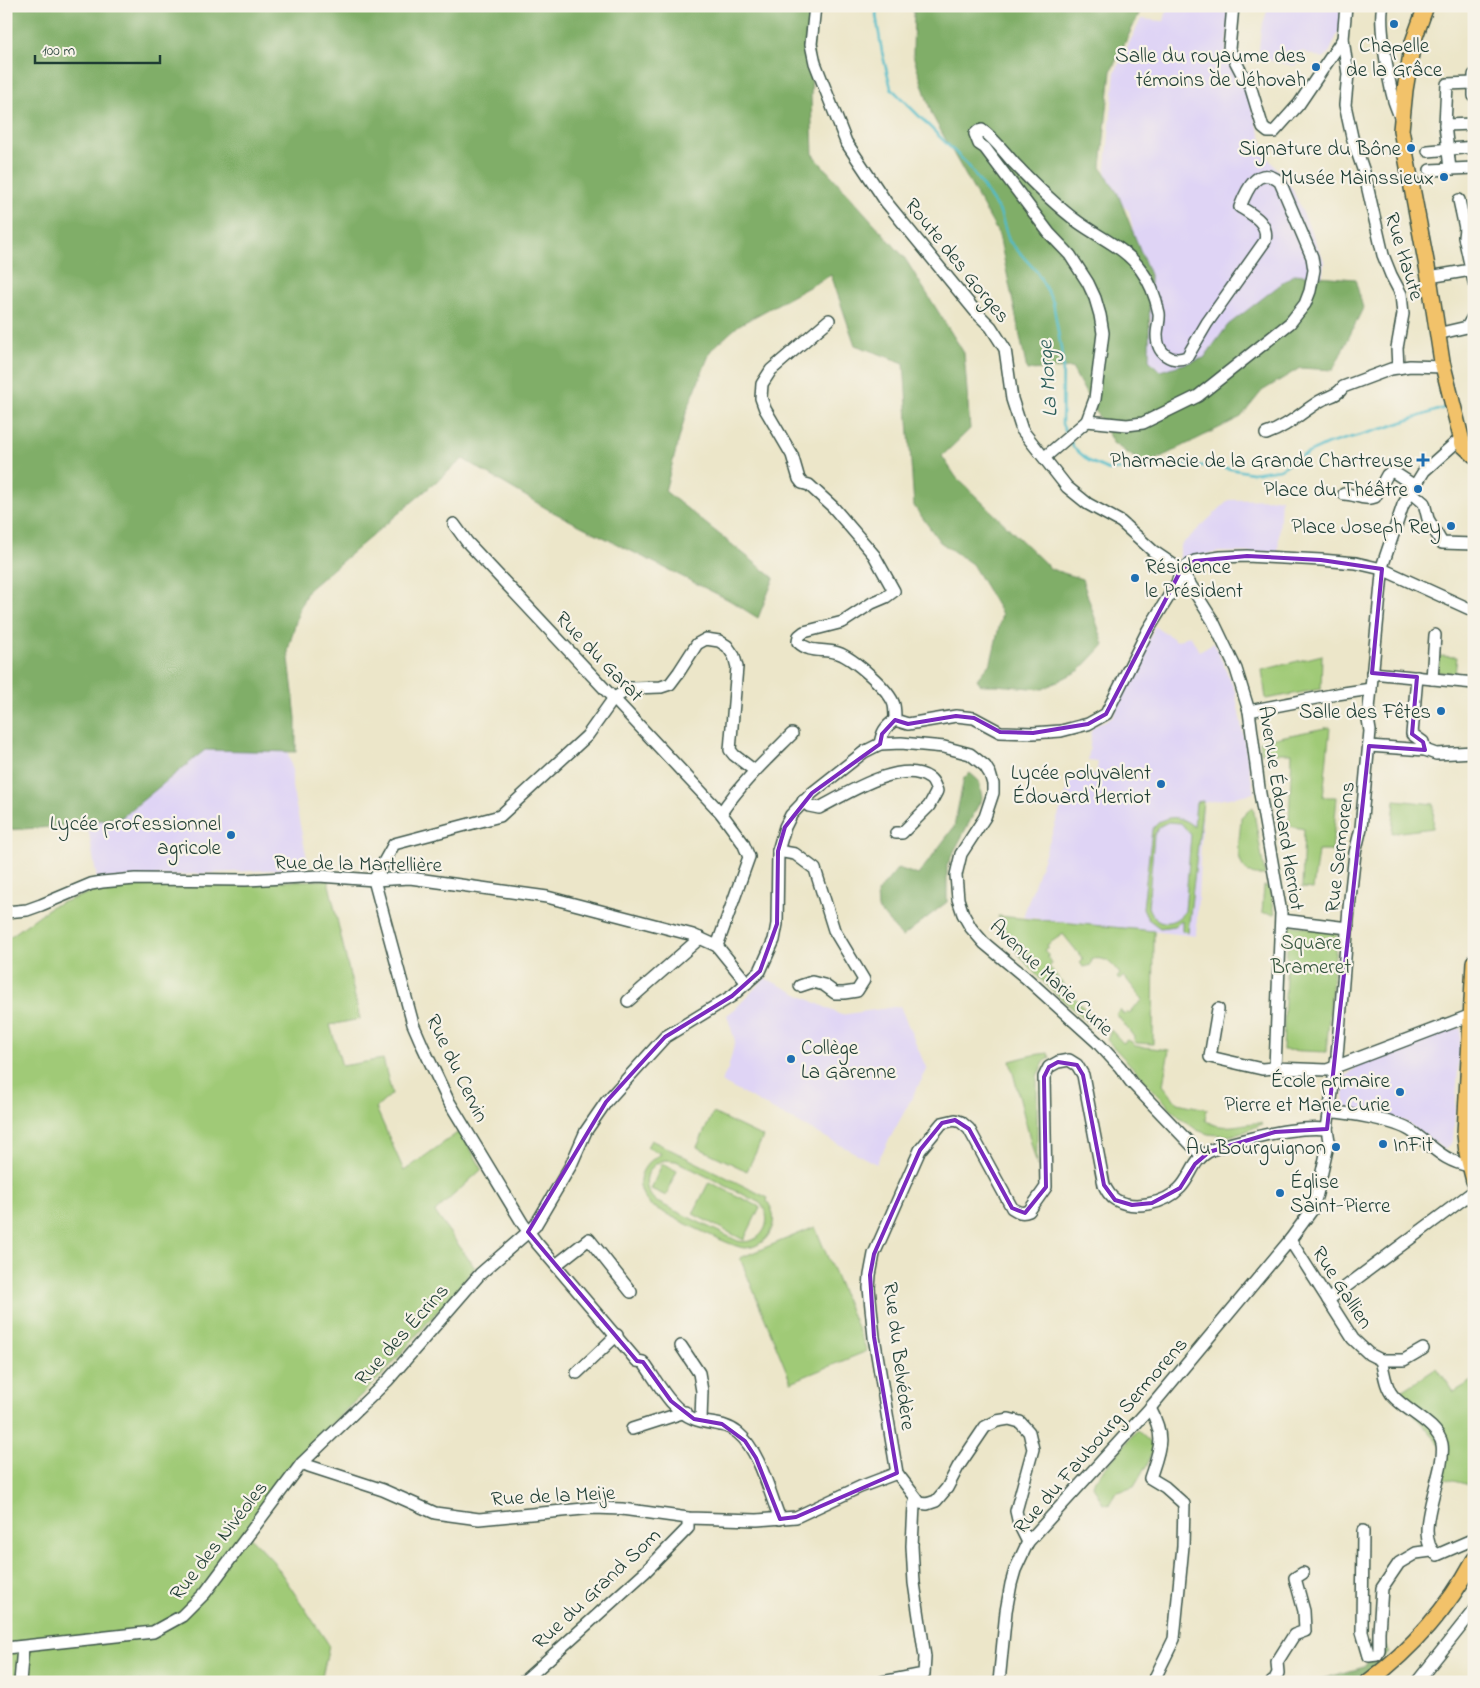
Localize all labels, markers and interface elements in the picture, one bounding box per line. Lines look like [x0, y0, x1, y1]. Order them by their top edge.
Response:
marker: Chapelle de la Grâce [1388, 18, 1400, 30]
scale bar [35, 32, 160, 64]
place label: Chapelle de la Grâce [1346, 32, 1443, 86]
text: 100 m [42, 40, 75, 62]
place label: Salle du royaume des témoins de Jéhovah [1115, 42, 1306, 96]
marker: Salle du royaume des témoins de Jéhovah [1310, 61, 1322, 73]
place label: Signature du Bône [1239, 135, 1402, 167]
marker: Signature du Bône [1405, 142, 1417, 154]
place label: Musée Mainssieux [1280, 164, 1434, 194]
marker: Musée Mainssieux [1438, 171, 1450, 183]
street label: Route des Gorges [895, 192, 1016, 332]
street label: Rue Haute [1376, 209, 1431, 305]
water label: La Morge [1030, 338, 1068, 418]
place label: Pharmacie de la Grande Chartreuse [1110, 447, 1414, 477]
marker: Pharmacie de la Grande Chartreuse [1417, 454, 1429, 466]
place label: Place du Théâtre [1264, 476, 1409, 506]
marker: Place du Théâtre [1412, 483, 1424, 495]
place label: Place Joseph Rey [1291, 513, 1441, 545]
marker: Place Joseph Rey [1445, 520, 1457, 532]
place label: Résidence le Président [1145, 553, 1243, 607]
marker: Résidence le Président [1129, 572, 1141, 584]
street label: Rue du Garat [547, 605, 650, 710]
place label: Salle des Fêtes [1299, 698, 1431, 728]
street label: Avenue Édouard Herriot [1249, 704, 1311, 913]
marker: Salle des Fêtes [1435, 705, 1447, 717]
place label: Lycée polyvalent Édouard Herriot [1011, 759, 1151, 813]
marker: Lycée polyvalent Édouard Herriot [1155, 778, 1167, 790]
street label: Rue Sermorens [1318, 780, 1364, 914]
place label: Lycée professionnel agricole [50, 810, 222, 866]
marker: Lycée professionnel agricole [225, 829, 237, 841]
street label: Rue de la Martellière [274, 849, 443, 881]
street label: Avenue Marie Curie [982, 913, 1120, 1044]
park label: Square Brameret [1270, 929, 1351, 983]
street label: Rue du Cervin [417, 1010, 495, 1128]
place label: Collège La Garenne [801, 1034, 896, 1088]
marker: Collège La Garenne [785, 1053, 797, 1065]
place label: École primaire Pierre et Marie Curie [1224, 1067, 1391, 1121]
marker: École primaire Pierre et Marie Curie [1394, 1086, 1406, 1098]
place label: InFit [1393, 1131, 1433, 1161]
place label: Au Bourguignon [1186, 1134, 1326, 1166]
marker: InFit [1377, 1138, 1389, 1150]
marker: Au Bourguignon [1330, 1141, 1342, 1153]
place label: Église Saint-Pierre [1290, 1168, 1391, 1222]
marker: Église Saint-Pierre [1274, 1187, 1286, 1199]
street label: Rue Gallien [1303, 1241, 1379, 1335]
street label: Rue des Écrins [348, 1277, 457, 1393]
street label: Rue du Belvédère [874, 1281, 922, 1433]
street label: Rue du Faubourg Sermorens [1007, 1331, 1197, 1543]
street label: Rue des Nivéoles [163, 1475, 276, 1608]
street label: Rue de la Meije [490, 1479, 617, 1515]
street label: Rue du Grand Som [526, 1522, 668, 1657]

